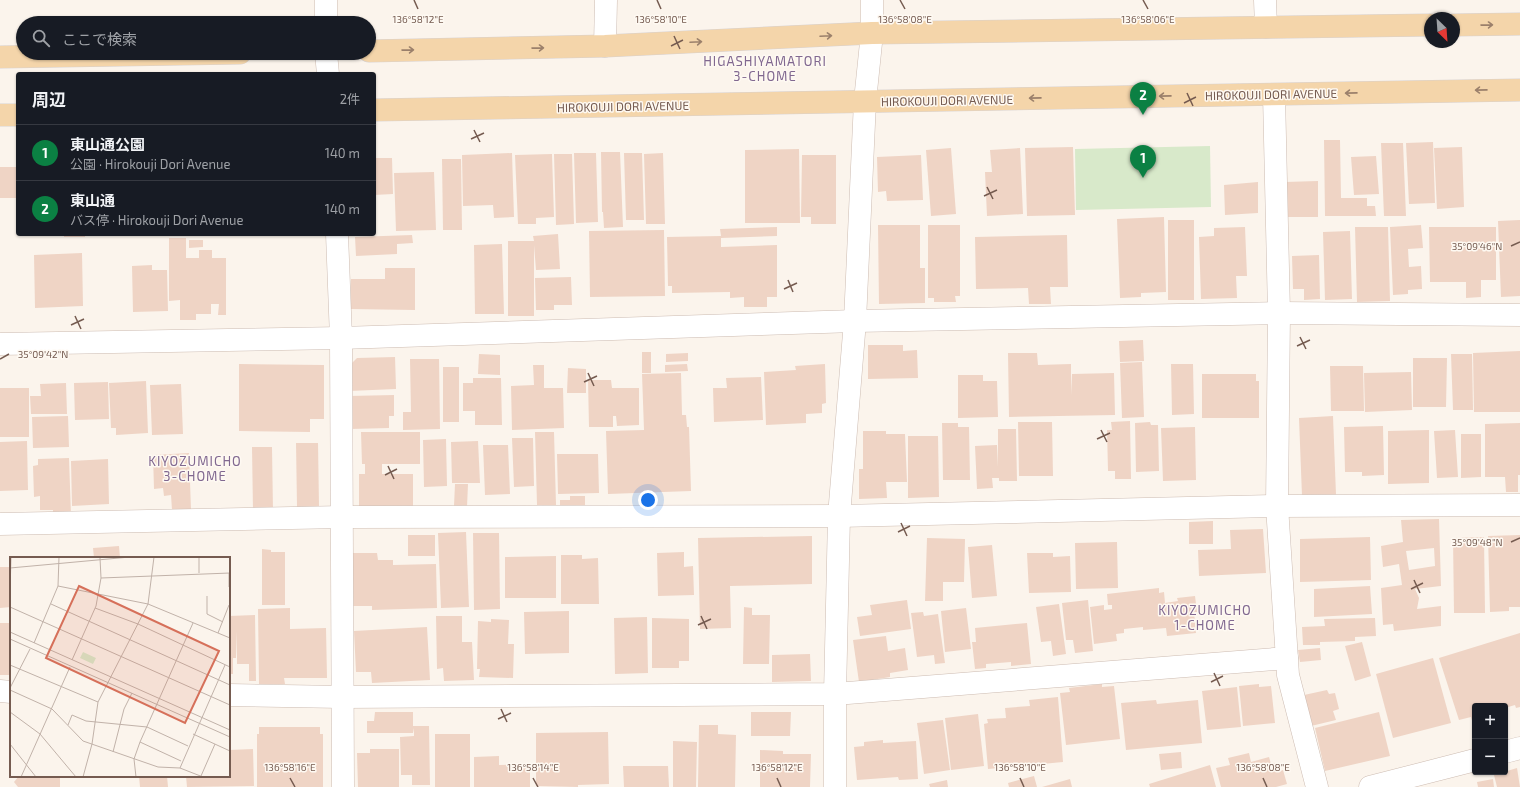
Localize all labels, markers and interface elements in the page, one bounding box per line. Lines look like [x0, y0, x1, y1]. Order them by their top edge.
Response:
north arrow [1424, 12, 1460, 48]
text: 136°58'12"E [392, 13, 444, 25]
text: 136°58'10"E [635, 13, 687, 25]
text: 136°58'08"E [878, 13, 932, 25]
text: 136°58'06"E [1121, 13, 1175, 25]
search box [16, 16, 376, 60]
one-way arrow [1480, 21, 1493, 29]
icon: search [30, 27, 52, 49]
text: ここで検索 [62, 30, 137, 48]
one-way arrow [819, 32, 832, 39]
one-way arrow [689, 38, 702, 46]
one-way arrow [531, 44, 544, 52]
one-way arrow [401, 46, 414, 54]
district label: HIGASHIYAMATORI 3-CHOME [703, 53, 827, 84]
pin: 2 [1130, 82, 1156, 115]
street label: HIROKOUJI DORI AVENUE [1205, 86, 1338, 102]
one-way arrow [1475, 86, 1488, 94]
text: 周辺 [32, 89, 66, 109]
one-way arrow [1345, 89, 1358, 97]
text: 2件 [340, 91, 360, 107]
street label: HIROKOUJI DORI AVENUE [881, 92, 1014, 108]
one-way arrow [1159, 92, 1172, 100]
one-way arrow [1029, 94, 1042, 102]
street label: HIROKOUJI DORI AVENUE [557, 98, 690, 114]
text: 東山通公園 [70, 135, 145, 153]
text: 1 [42, 145, 48, 161]
text: 140 m [325, 145, 360, 161]
pin: 1 [1130, 145, 1156, 178]
text: 公園 · Hirokouji Dori Avenue [70, 156, 230, 172]
text: 東山通 [70, 191, 115, 209]
text: 2 [41, 201, 49, 217]
text: 140 m [325, 201, 360, 217]
text: バス停 · Hirokouji Dori Avenue [70, 212, 243, 228]
text: 35°09'46"N [1452, 240, 1502, 252]
text: 35°09'42"N [18, 348, 68, 360]
district label: KIYOZUMICHO 3-CHOME [148, 453, 242, 484]
your location [638, 490, 658, 510]
text: 35°09'48"N [1452, 536, 1503, 548]
inset map [10, 557, 230, 777]
district label: KIYOZUMICHO 1-CHOME [1158, 602, 1252, 633]
map controls [1472, 703, 1508, 775]
button: + [1472, 703, 1508, 739]
button: − [1472, 739, 1508, 775]
text: 136°58'16"E [264, 761, 316, 773]
text: 136°58'14"E [507, 761, 559, 773]
text: 136°58'12"E [751, 761, 803, 773]
text: 136°58'10"E [994, 761, 1046, 773]
text: 136°58'08"E [1236, 761, 1290, 773]

